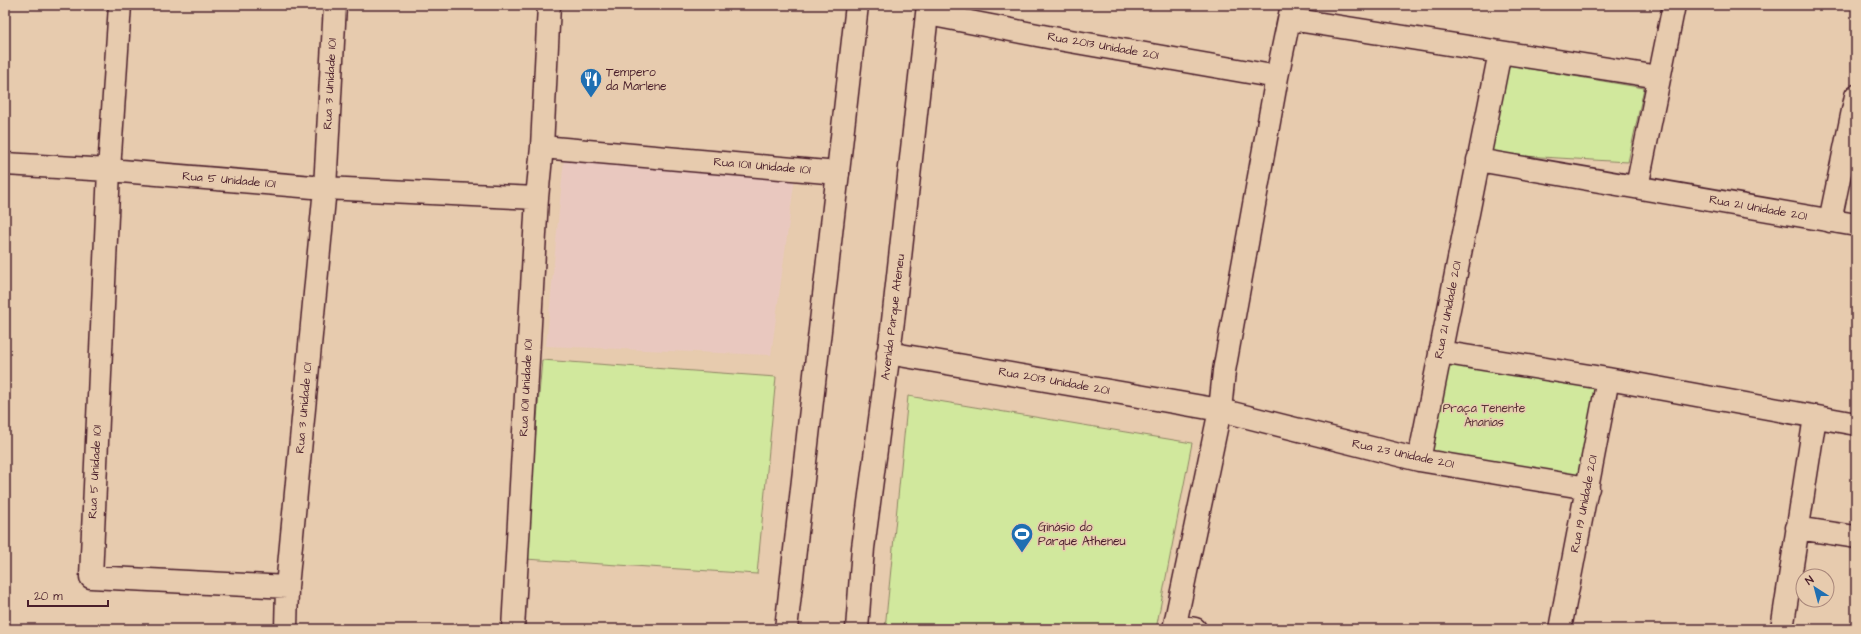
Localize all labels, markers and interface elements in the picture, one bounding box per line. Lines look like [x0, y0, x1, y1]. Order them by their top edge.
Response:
street label: Rua 2013 Unidade 201 [1046, 28, 1160, 64]
street label: Rua 3 Unidade 101 [319, 37, 341, 130]
place label: Tempero da Marlene [606, 64, 667, 95]
restaurant icon: Tempero da Marlene [578, 66, 604, 99]
street label: Rua 1011 Unidade 101 [713, 153, 812, 179]
street label: Rua 5 Unidade 101 [182, 167, 277, 193]
street label: Rua 21 Unidade 201 [1708, 191, 1809, 225]
street label: Avenida Parque Ateneu [877, 253, 909, 381]
street label: Rua 21 Unidade 201 [1430, 259, 1466, 360]
street label: Rua 1011 Unidade 101 [515, 338, 537, 437]
street label: Rua 3 Unidade 101 [292, 361, 316, 454]
street label: Rua 2013 Unidade 201 [997, 363, 1111, 399]
park label: Praça Tenente Ananias [1443, 400, 1526, 431]
street label: Rua 5 Unidade 101 [84, 424, 106, 519]
street label: Rua 23 Unidade 201 [1351, 435, 1456, 473]
street label: Rua 19 Unidade 201 [1566, 453, 1602, 554]
place label: Ginásio do Parque Atheneu [1038, 519, 1126, 550]
sports icon: Ginásio do Parque Atheneu [1009, 521, 1035, 554]
north arrow [1795, 568, 1835, 608]
text: N [1802, 572, 1817, 588]
scale bar [28, 582, 108, 608]
text: 20 m [34, 588, 63, 605]

